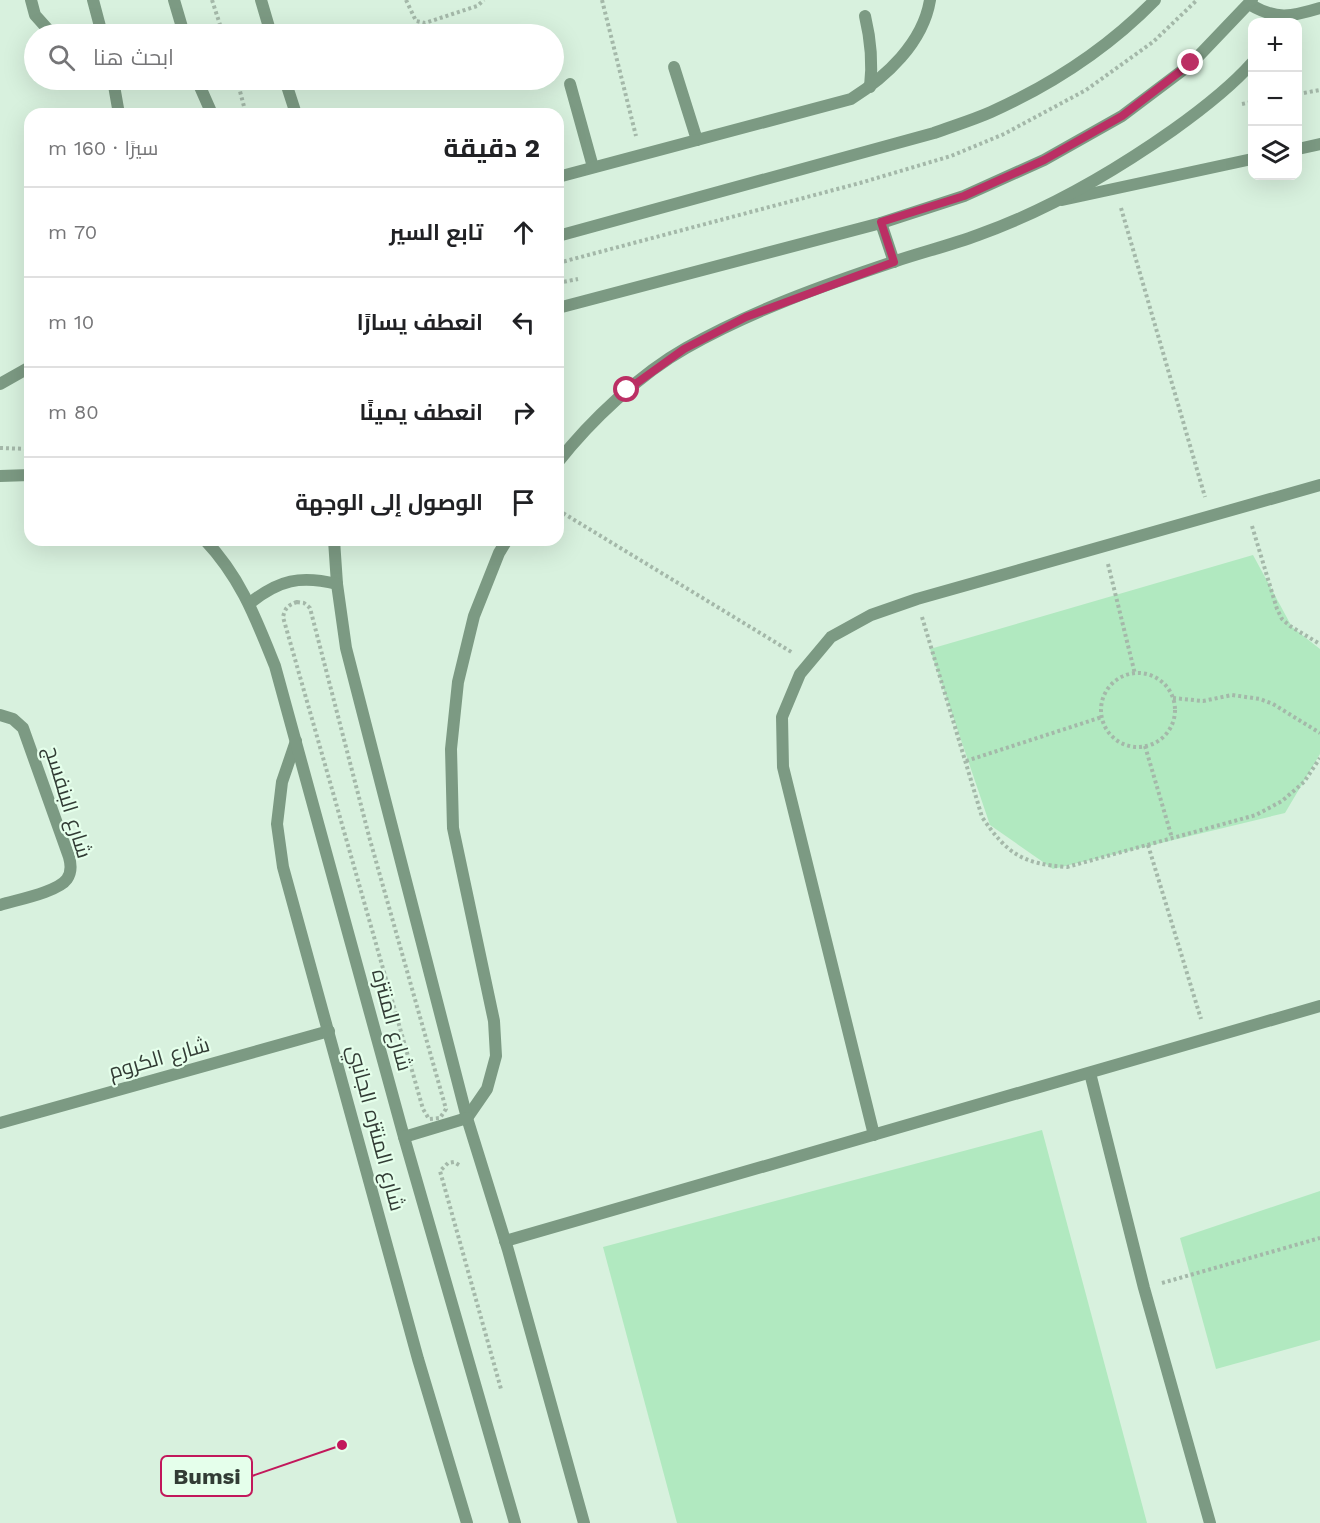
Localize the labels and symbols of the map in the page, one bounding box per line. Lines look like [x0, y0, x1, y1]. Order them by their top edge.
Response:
route end [1177, 49, 1203, 75]
route start [613, 376, 639, 402]
street label: شارع البنفسج [38, 743, 97, 862]
street label: شارع المنتزه [365, 966, 418, 1074]
street label: شارع الكروم [105, 1031, 213, 1086]
street label: شارع المنتزه الجانبي [338, 1042, 411, 1215]
callout: Bumsi [161, 1456, 252, 1496]
text: Bumsi [173, 1464, 241, 1489]

